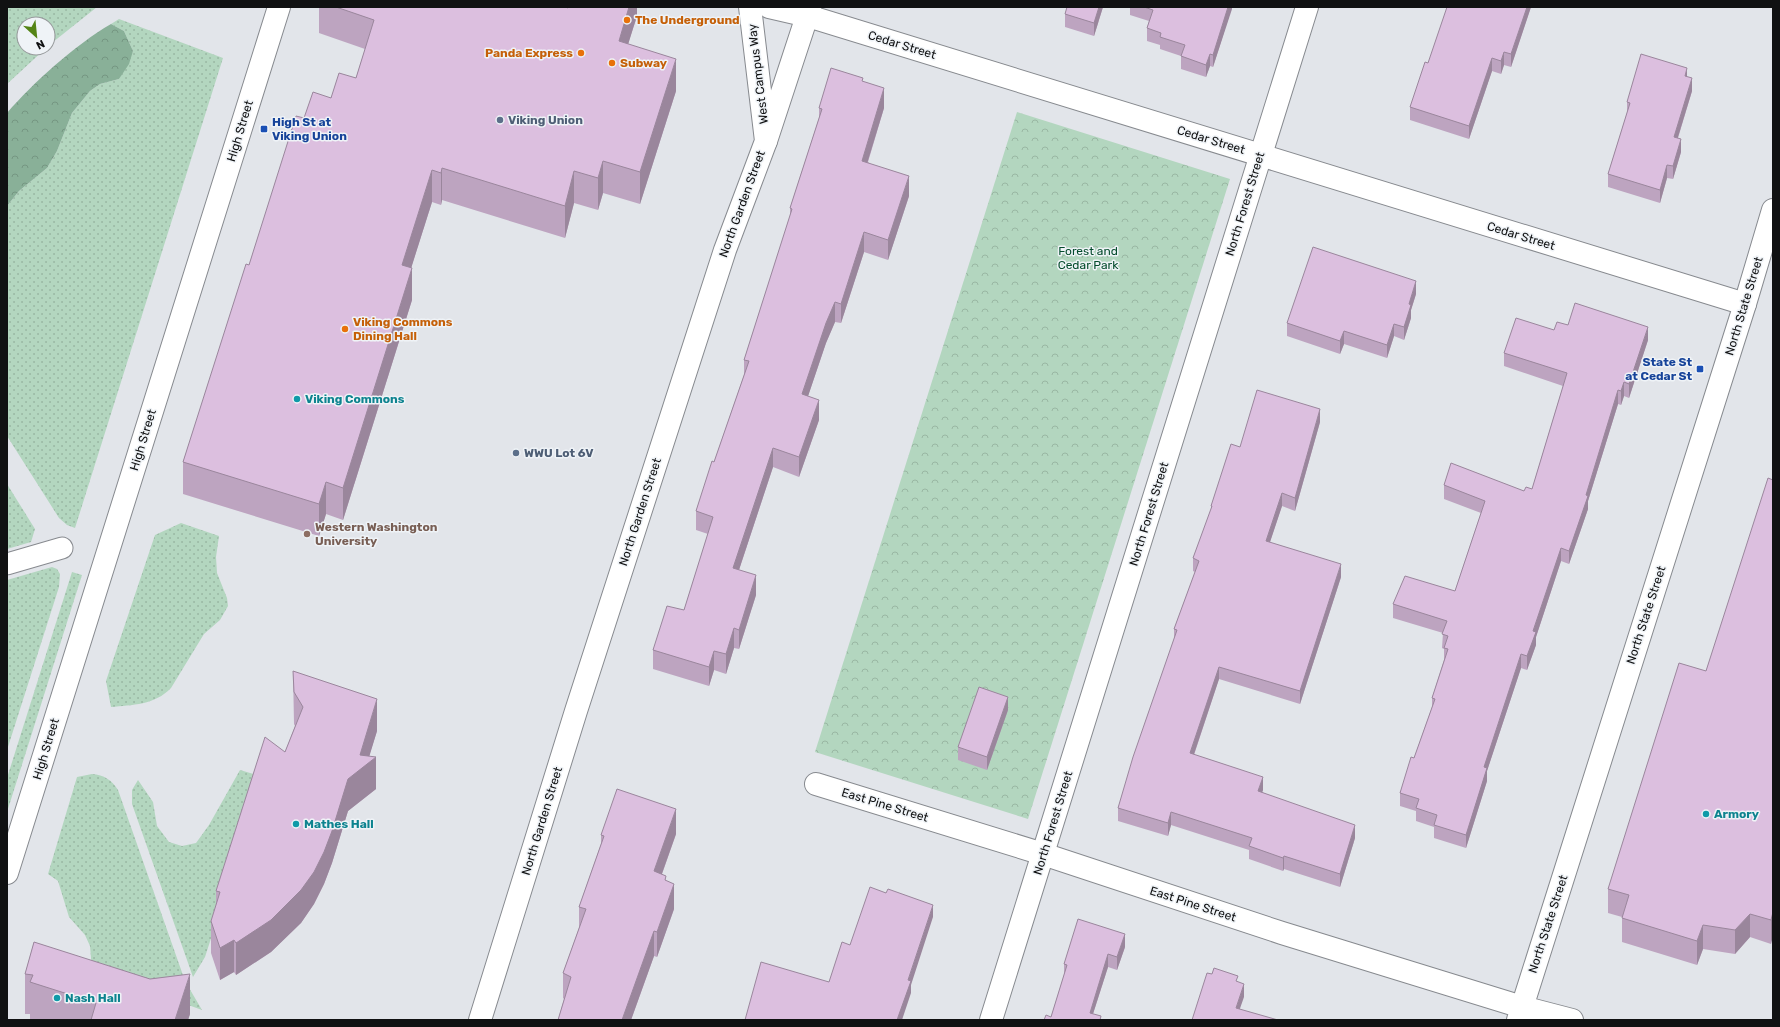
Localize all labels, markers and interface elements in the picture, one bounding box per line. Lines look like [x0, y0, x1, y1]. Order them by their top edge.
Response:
place label: The Underground [635, 13, 740, 27]
marker: The Underground [622, 15, 632, 25]
north arrow [16, 16, 56, 56]
street label: West Campus Way [745, 23, 771, 125]
street label: Cedar Street [866, 28, 938, 62]
text: N [34, 37, 47, 52]
place label: Panda Express [485, 46, 573, 60]
marker: Panda Express [576, 48, 586, 58]
place label: Subway [620, 56, 667, 70]
marker: Subway [607, 58, 617, 68]
street label: High Street [224, 98, 256, 163]
place label: Viking Union [508, 113, 583, 127]
place label: High St at Viking Union [272, 115, 347, 143]
marker: Viking Union [495, 115, 505, 125]
street label: Cedar Street [1175, 123, 1247, 157]
marker: High St at Viking Union [259, 124, 269, 134]
street label: North Garden Street [716, 148, 768, 259]
street label: North Forest Street [1223, 150, 1268, 258]
street label: Cedar Street [1485, 219, 1557, 253]
park label: Forest and Cedar Park [1058, 244, 1119, 272]
street label: North State Street [1722, 255, 1766, 357]
place label: Viking Commons Dining Hall [353, 315, 453, 343]
marker: Viking Commons Dining Hall [340, 324, 350, 334]
place label: State St at Cedar St [1625, 355, 1692, 383]
marker: State St at Cedar St [1695, 364, 1705, 374]
place label: Viking Commons [305, 392, 405, 406]
marker: Viking Commons [292, 394, 302, 404]
street label: High Street [127, 407, 159, 472]
place label: WWU Lot 6V [524, 446, 594, 460]
marker: WWU Lot 6V [511, 448, 521, 458]
street label: North Garden Street [616, 456, 664, 568]
street label: North Forest Street [1127, 460, 1172, 568]
place label: Western Washington University [315, 520, 438, 548]
marker: Western Washington University [302, 529, 312, 539]
street label: North State Street [1624, 564, 1669, 666]
street label: High Street [30, 716, 62, 781]
street label: North Garden Street [519, 765, 565, 877]
street label: North Forest Street [1031, 769, 1076, 877]
street label: East Pine Street [840, 785, 930, 825]
place label: Armory [1714, 807, 1759, 821]
marker: Armory [1701, 809, 1711, 819]
place label: Mathes Hall [304, 817, 374, 831]
marker: Mathes Hall [291, 819, 301, 829]
street label: North State Street [1526, 873, 1571, 975]
street label: East Pine Street [1148, 883, 1238, 925]
place label: Nash Hall [65, 991, 121, 1005]
marker: Nash Hall [52, 993, 62, 1003]

